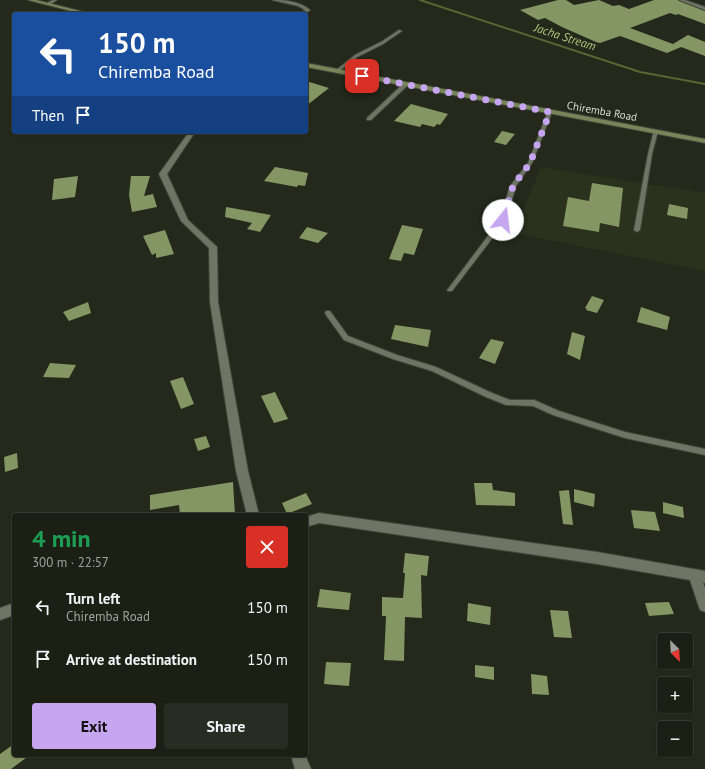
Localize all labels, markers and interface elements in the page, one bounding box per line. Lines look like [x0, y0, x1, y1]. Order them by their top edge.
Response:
water label: Jacha Stream [531, 19, 598, 54]
text: 150 m [98, 24, 175, 61]
icon: left [32, 28, 84, 80]
pin [345, 59, 379, 93]
text: Chiremba Road [98, 60, 214, 83]
icon: arrive [351, 65, 373, 87]
street label: Chiremba Road [566, 98, 638, 124]
icon: arrive [72, 104, 94, 126]
text: Then [32, 106, 64, 125]
position arrow [482, 199, 524, 241]
text: 4 min [32, 523, 91, 554]
button: close [246, 526, 288, 568]
text: 300 m · 22:57 [32, 554, 109, 571]
text: Turn left [66, 589, 120, 608]
icon: left [32, 596, 54, 618]
text: 150 m [247, 598, 288, 617]
text: Chiremba Road [66, 608, 150, 625]
north arrow [657, 633, 693, 669]
map controls [657, 633, 693, 757]
icon: arrive [32, 648, 54, 670]
text: Arrive at destination [66, 650, 197, 669]
text: 150 m [247, 650, 288, 669]
button: + [657, 677, 693, 713]
button: Exit [32, 703, 156, 749]
button: Share [164, 703, 288, 749]
button: − [657, 721, 693, 757]

